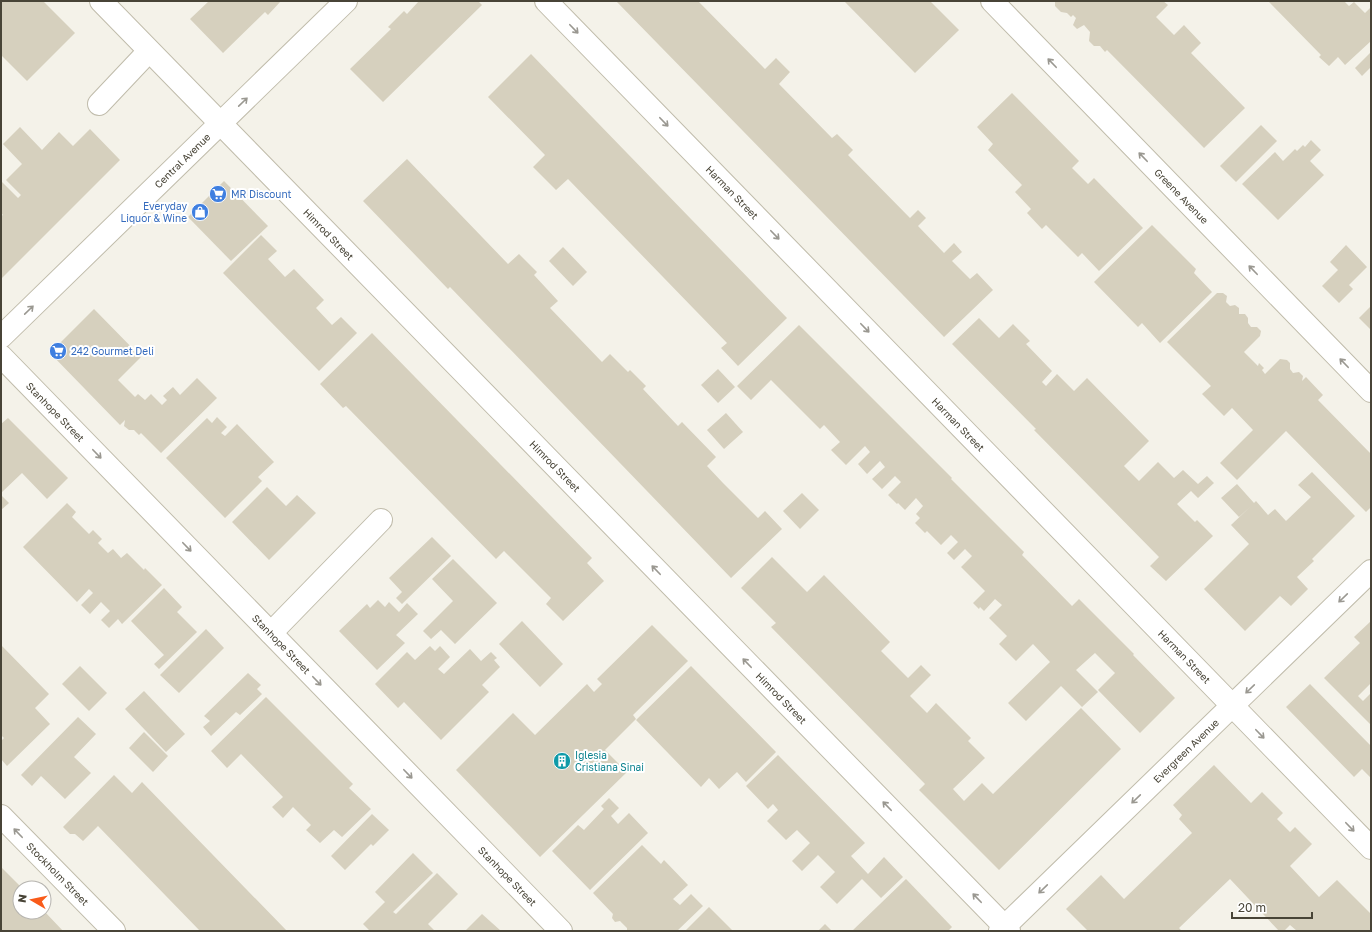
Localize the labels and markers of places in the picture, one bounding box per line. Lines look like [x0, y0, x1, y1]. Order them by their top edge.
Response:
supermarket icon: MR Discount [208, 184, 228, 204]
place label: MR Discount [231, 188, 291, 200]
place label: Everyday Liquor & Wine [121, 200, 187, 224]
shop icon: Everyday Liquor & Wine [190, 202, 210, 222]
supermarket icon: 242 Gourmet Deli [48, 341, 68, 361]
place label: 242 Gourmet Deli [71, 345, 154, 357]
place label: Iglesia Cristiana Sinai [575, 749, 644, 773]
building icon: Iglesia Cristiana Sinai [552, 751, 572, 771]

